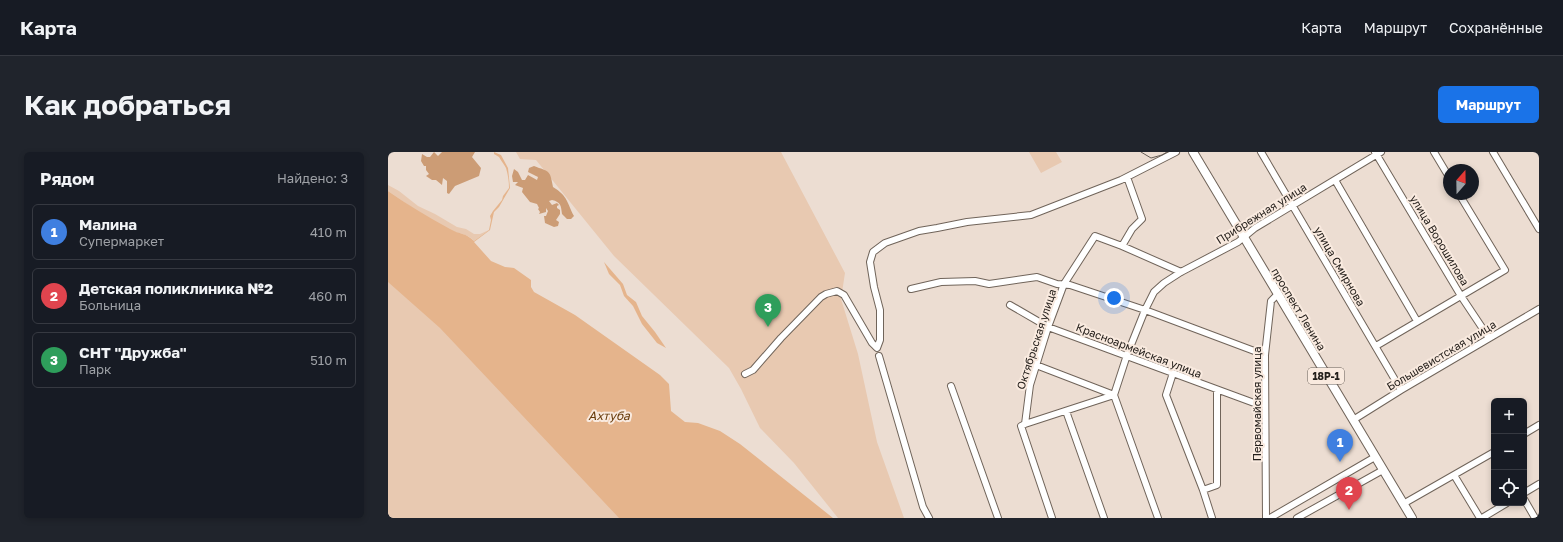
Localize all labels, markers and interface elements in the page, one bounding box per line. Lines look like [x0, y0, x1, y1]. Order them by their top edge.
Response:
text: Карта [20, 16, 77, 39]
text: Карта [1301, 19, 1342, 36]
text: Маршрут [1364, 19, 1427, 36]
text: Сохранённые [1449, 19, 1543, 36]
button: Маршрут [1438, 86, 1539, 123]
text: Как добраться [24, 88, 231, 121]
north arrow [1443, 164, 1479, 200]
text: Рядом [40, 168, 94, 189]
text: Найдено: 3 [277, 170, 348, 186]
street label: Прибрежная улица [1213, 180, 1309, 246]
street label: улица Ворошилова [1408, 192, 1472, 288]
text: Малина [79, 215, 137, 233]
text: 1 [51, 224, 57, 240]
text: 410 m [310, 224, 347, 240]
street label: улица Смирнова [1312, 224, 1368, 308]
text: Супермаркет [79, 233, 164, 249]
street label: проспект Ленина [1269, 265, 1329, 353]
text: Детская поликлиника №2 [79, 279, 273, 297]
street label: Октябрьская улица [1014, 287, 1058, 391]
text: 2 [50, 288, 58, 304]
text: 460 m [308, 288, 347, 304]
your location [1104, 288, 1124, 308]
pin: 3 [755, 294, 781, 327]
text: Больница [79, 297, 141, 313]
street label: Большевистская улица [1384, 317, 1498, 393]
street label: Красноармейская улица [1074, 320, 1204, 380]
text: СНТ "Дружба" [79, 343, 187, 361]
street label: Первомайская улица [1250, 347, 1263, 461]
text: 3 [50, 352, 58, 368]
text: 510 m [310, 352, 347, 368]
text: Парк [79, 361, 112, 377]
road number: 18Р-1 [1308, 368, 1344, 384]
map controls [1491, 398, 1527, 506]
button: + [1491, 398, 1527, 434]
water label: Ахтуба [588, 408, 631, 423]
pin: 1 [1327, 429, 1353, 462]
button: − [1491, 434, 1527, 470]
button: locate [1491, 470, 1527, 506]
pin: 2 [1336, 477, 1362, 510]

